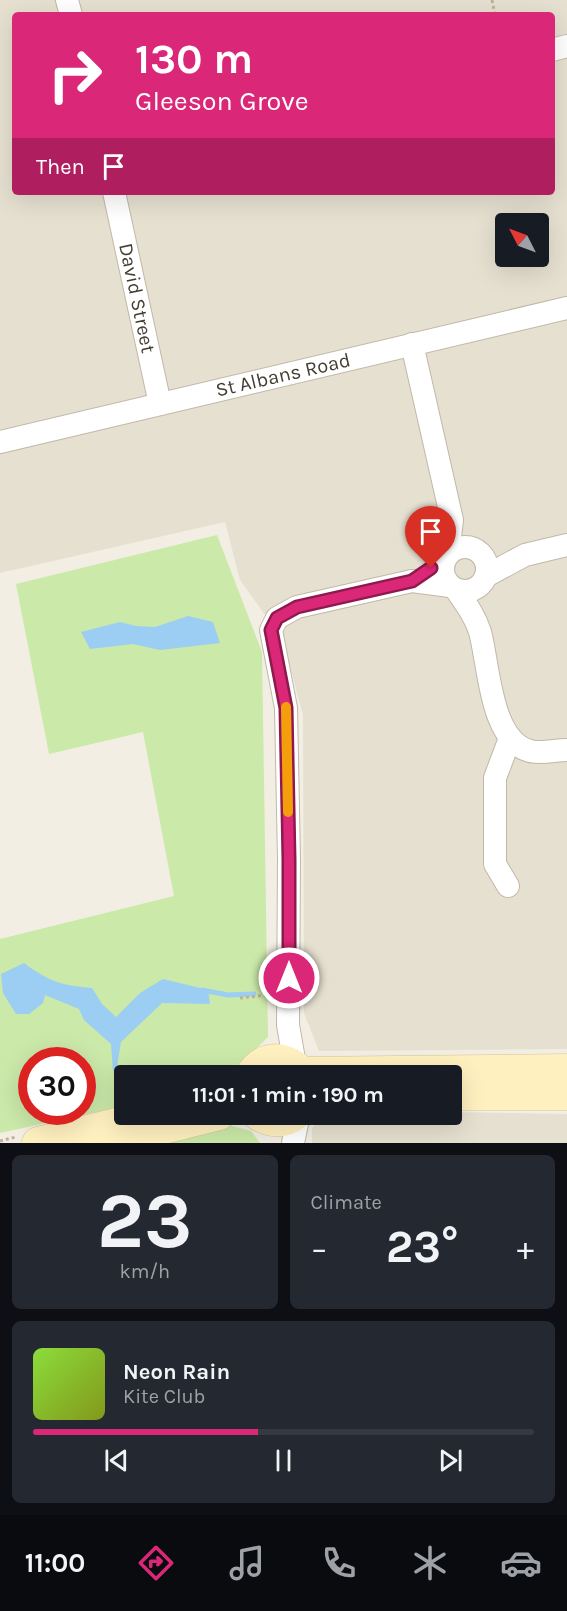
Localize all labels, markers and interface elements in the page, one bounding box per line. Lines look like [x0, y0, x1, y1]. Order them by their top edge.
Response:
text: 130 m [135, 34, 253, 84]
icon: right [36, 36, 114, 114]
text: Gleeson Grove [135, 85, 309, 117]
icon: arrive [97, 150, 130, 183]
text: Then [36, 154, 85, 180]
north arrow [495, 213, 549, 267]
map controls [495, 213, 549, 267]
street label: David Street [114, 241, 160, 355]
street label: St Albans Road [213, 348, 353, 402]
pin [405, 506, 456, 568]
icon: arrive [414, 515, 447, 548]
position arrow [257, 946, 321, 1010]
speed limit sign: 30 [18, 1047, 96, 1125]
text: 11:01 · 1 min · 190 m [192, 1082, 384, 1108]
text: 23 [97, 1175, 193, 1267]
text: Climate [311, 1191, 382, 1214]
text: 23° [386, 1221, 459, 1273]
text: − [311, 1229, 328, 1267]
text: + [517, 1229, 534, 1267]
text: km/h [119, 1260, 170, 1283]
text: Neon Rain [123, 1359, 230, 1385]
text: Kite Club [123, 1385, 205, 1408]
icon: previous [100, 1444, 133, 1477]
icon: pause [267, 1444, 300, 1477]
icon: next [434, 1444, 467, 1477]
icon: directions [135, 1542, 177, 1584]
icon: music [226, 1542, 268, 1584]
icon: phone [318, 1542, 360, 1584]
icon: climate [409, 1542, 451, 1584]
icon: car [500, 1542, 542, 1584]
text: 11:00 [25, 1547, 85, 1579]

